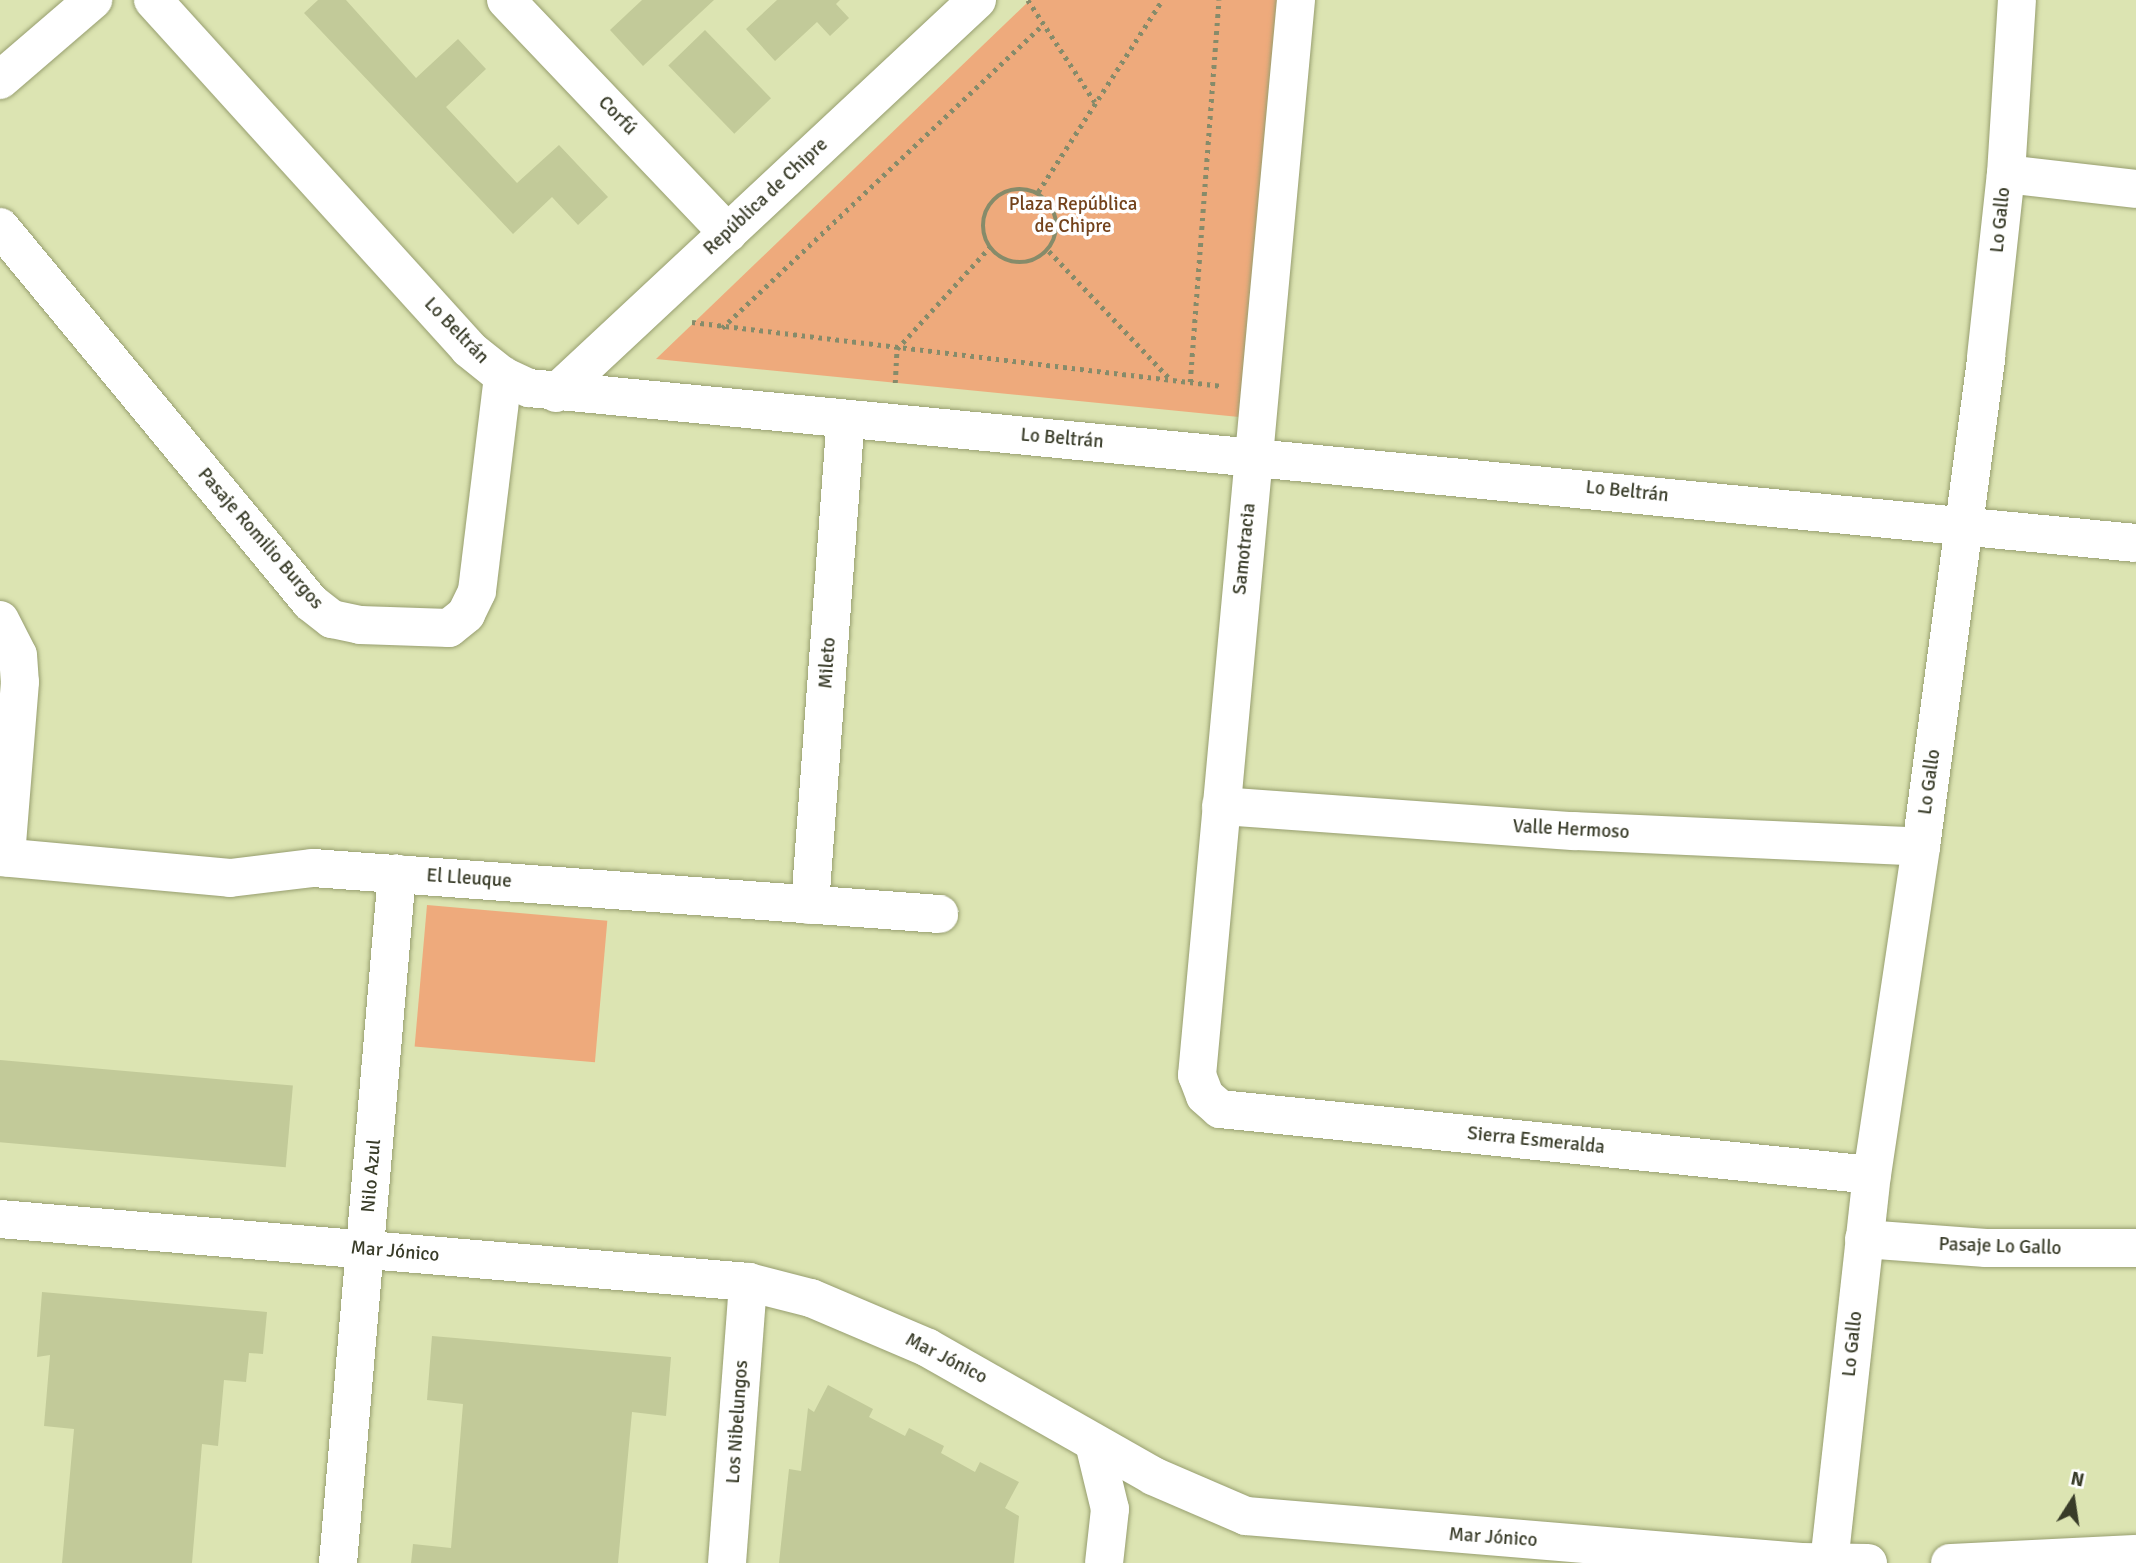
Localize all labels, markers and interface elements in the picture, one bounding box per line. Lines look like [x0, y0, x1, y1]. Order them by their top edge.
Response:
street label: Corfú [593, 92, 641, 140]
street label: República de Chipre [699, 134, 833, 260]
street label: Lo Gallo [1986, 186, 2016, 254]
park label: Plaza República de Chipre [1009, 194, 1137, 238]
street label: Lo Beltrán [419, 293, 493, 369]
street label: Lo Beltrán [1020, 424, 1104, 454]
street label: Pasaje Romilio Burgos [192, 464, 328, 614]
street label: Lo Beltrán [1584, 476, 1670, 508]
street label: Samotracia [1229, 502, 1261, 596]
street label: Mileto [815, 636, 841, 690]
street label: Lo Gallo [1914, 748, 1946, 816]
street label: Valle Hermoso [1512, 816, 1630, 844]
street label: El Lleuque [426, 865, 512, 893]
street label: Sierra Esmeralda [1466, 1122, 1606, 1160]
street label: Nilo Azul [357, 1138, 387, 1214]
street label: Pasaje Lo Gallo [1938, 1233, 2062, 1261]
street label: Mar Jónico [350, 1237, 440, 1267]
street label: Lo Gallo [1838, 1310, 1868, 1378]
street label: Mar Jónico [901, 1329, 991, 1389]
street label: Los Nibelungos [722, 1359, 754, 1485]
north arrow [2038, 1465, 2108, 1535]
text: N [2068, 1466, 2086, 1493]
street label: Mar Jónico [1448, 1524, 1538, 1552]

